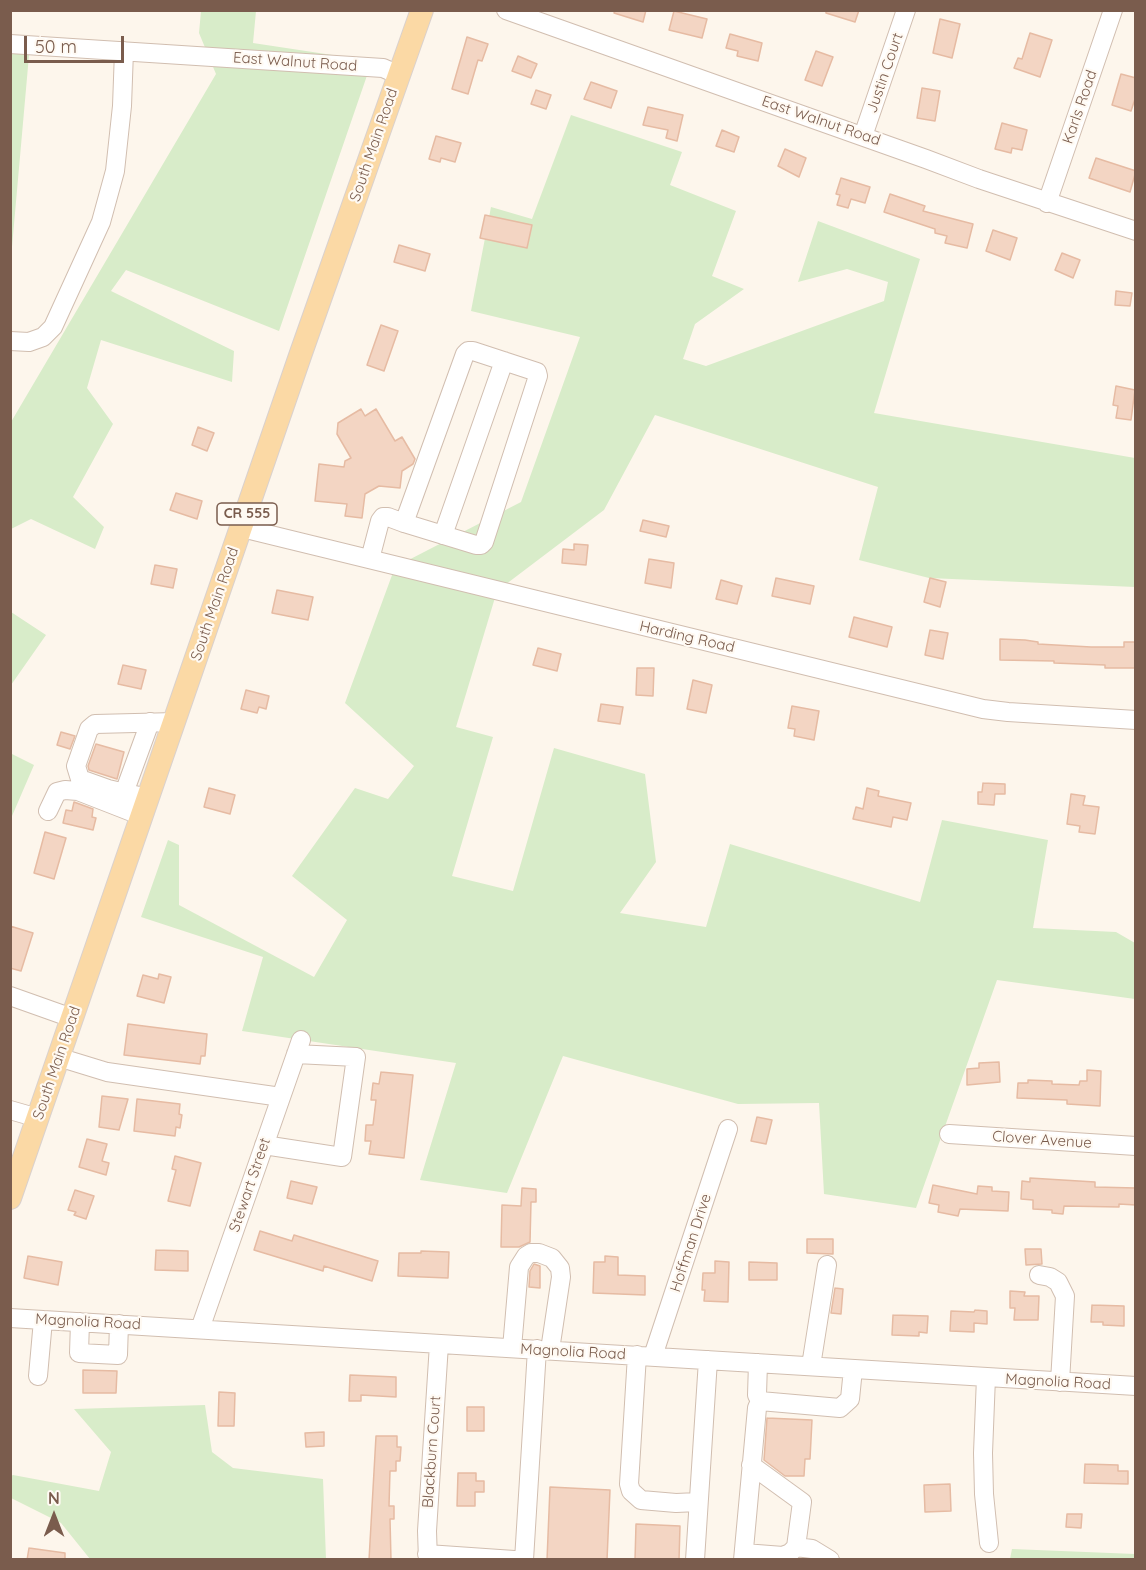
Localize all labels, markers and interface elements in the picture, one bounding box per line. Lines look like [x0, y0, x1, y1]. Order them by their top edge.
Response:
scale bar [27, 24, 128, 62]
street label: Justin Court [863, 31, 907, 115]
text: 50 m [35, 35, 77, 58]
street label: East Walnut Road [232, 49, 358, 75]
street label: Karls Road [1059, 68, 1101, 146]
street label: South Main Road [346, 86, 402, 204]
street label: East Walnut Road [759, 92, 883, 150]
road number: CR 555 [217, 503, 277, 525]
street label: South Main Road [187, 545, 243, 663]
street label: Harding Road [638, 617, 736, 657]
street label: South Main Road [29, 1004, 85, 1122]
street label: Clover Avenue [992, 1128, 1092, 1152]
street label: Stewart Street [225, 1136, 275, 1234]
street label: Hoffman Drive [667, 1192, 715, 1294]
street label: Magnolia Road [35, 1310, 141, 1334]
street label: Magnolia Road [520, 1340, 626, 1364]
street label: Magnolia Road [1005, 1370, 1111, 1394]
street label: Blackburn Court [419, 1395, 445, 1509]
north arrow [24, 1486, 84, 1546]
text: N [48, 1488, 60, 1508]

